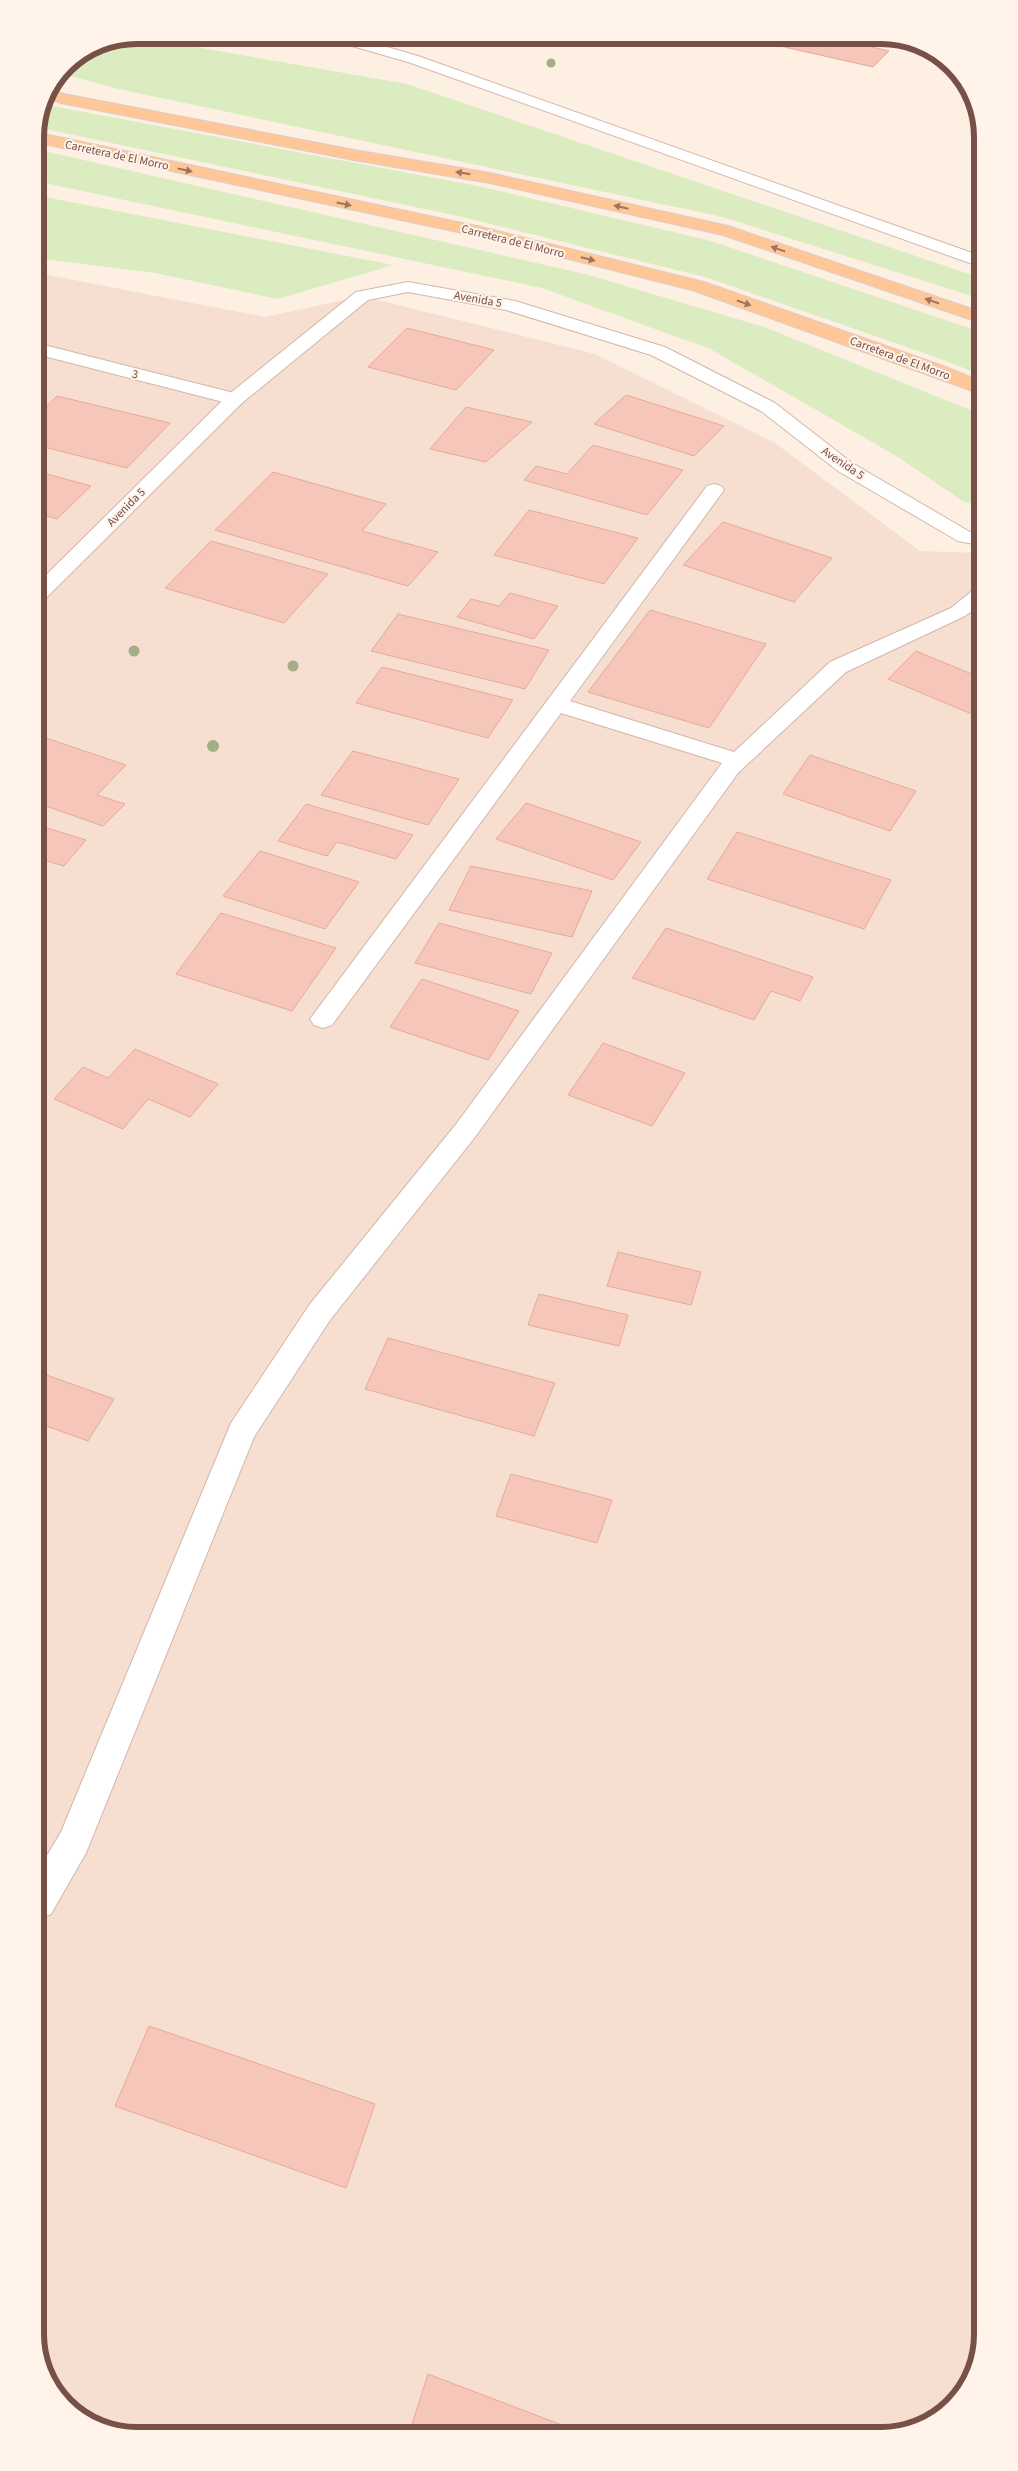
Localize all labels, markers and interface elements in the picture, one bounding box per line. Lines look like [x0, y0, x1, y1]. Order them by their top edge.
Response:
street label: Carretera de El Morro [63, 136, 170, 175]
one-way arrow [178, 166, 194, 174]
one-way arrow [454, 169, 470, 177]
one-way arrow [337, 200, 352, 208]
one-way arrow [613, 203, 629, 211]
street label: Carretera de El Morro [459, 220, 566, 263]
one-way arrow [771, 245, 786, 252]
one-way arrow [581, 255, 596, 263]
street label: Avenida 5 [453, 287, 503, 312]
one-way arrow [924, 297, 939, 305]
one-way arrow [737, 300, 752, 307]
street label: Carretera de El Morro [847, 332, 952, 385]
street label: 3 [130, 366, 140, 383]
street label: Avenida 5 [818, 443, 868, 484]
street label: Avenida 5 [103, 484, 150, 531]

